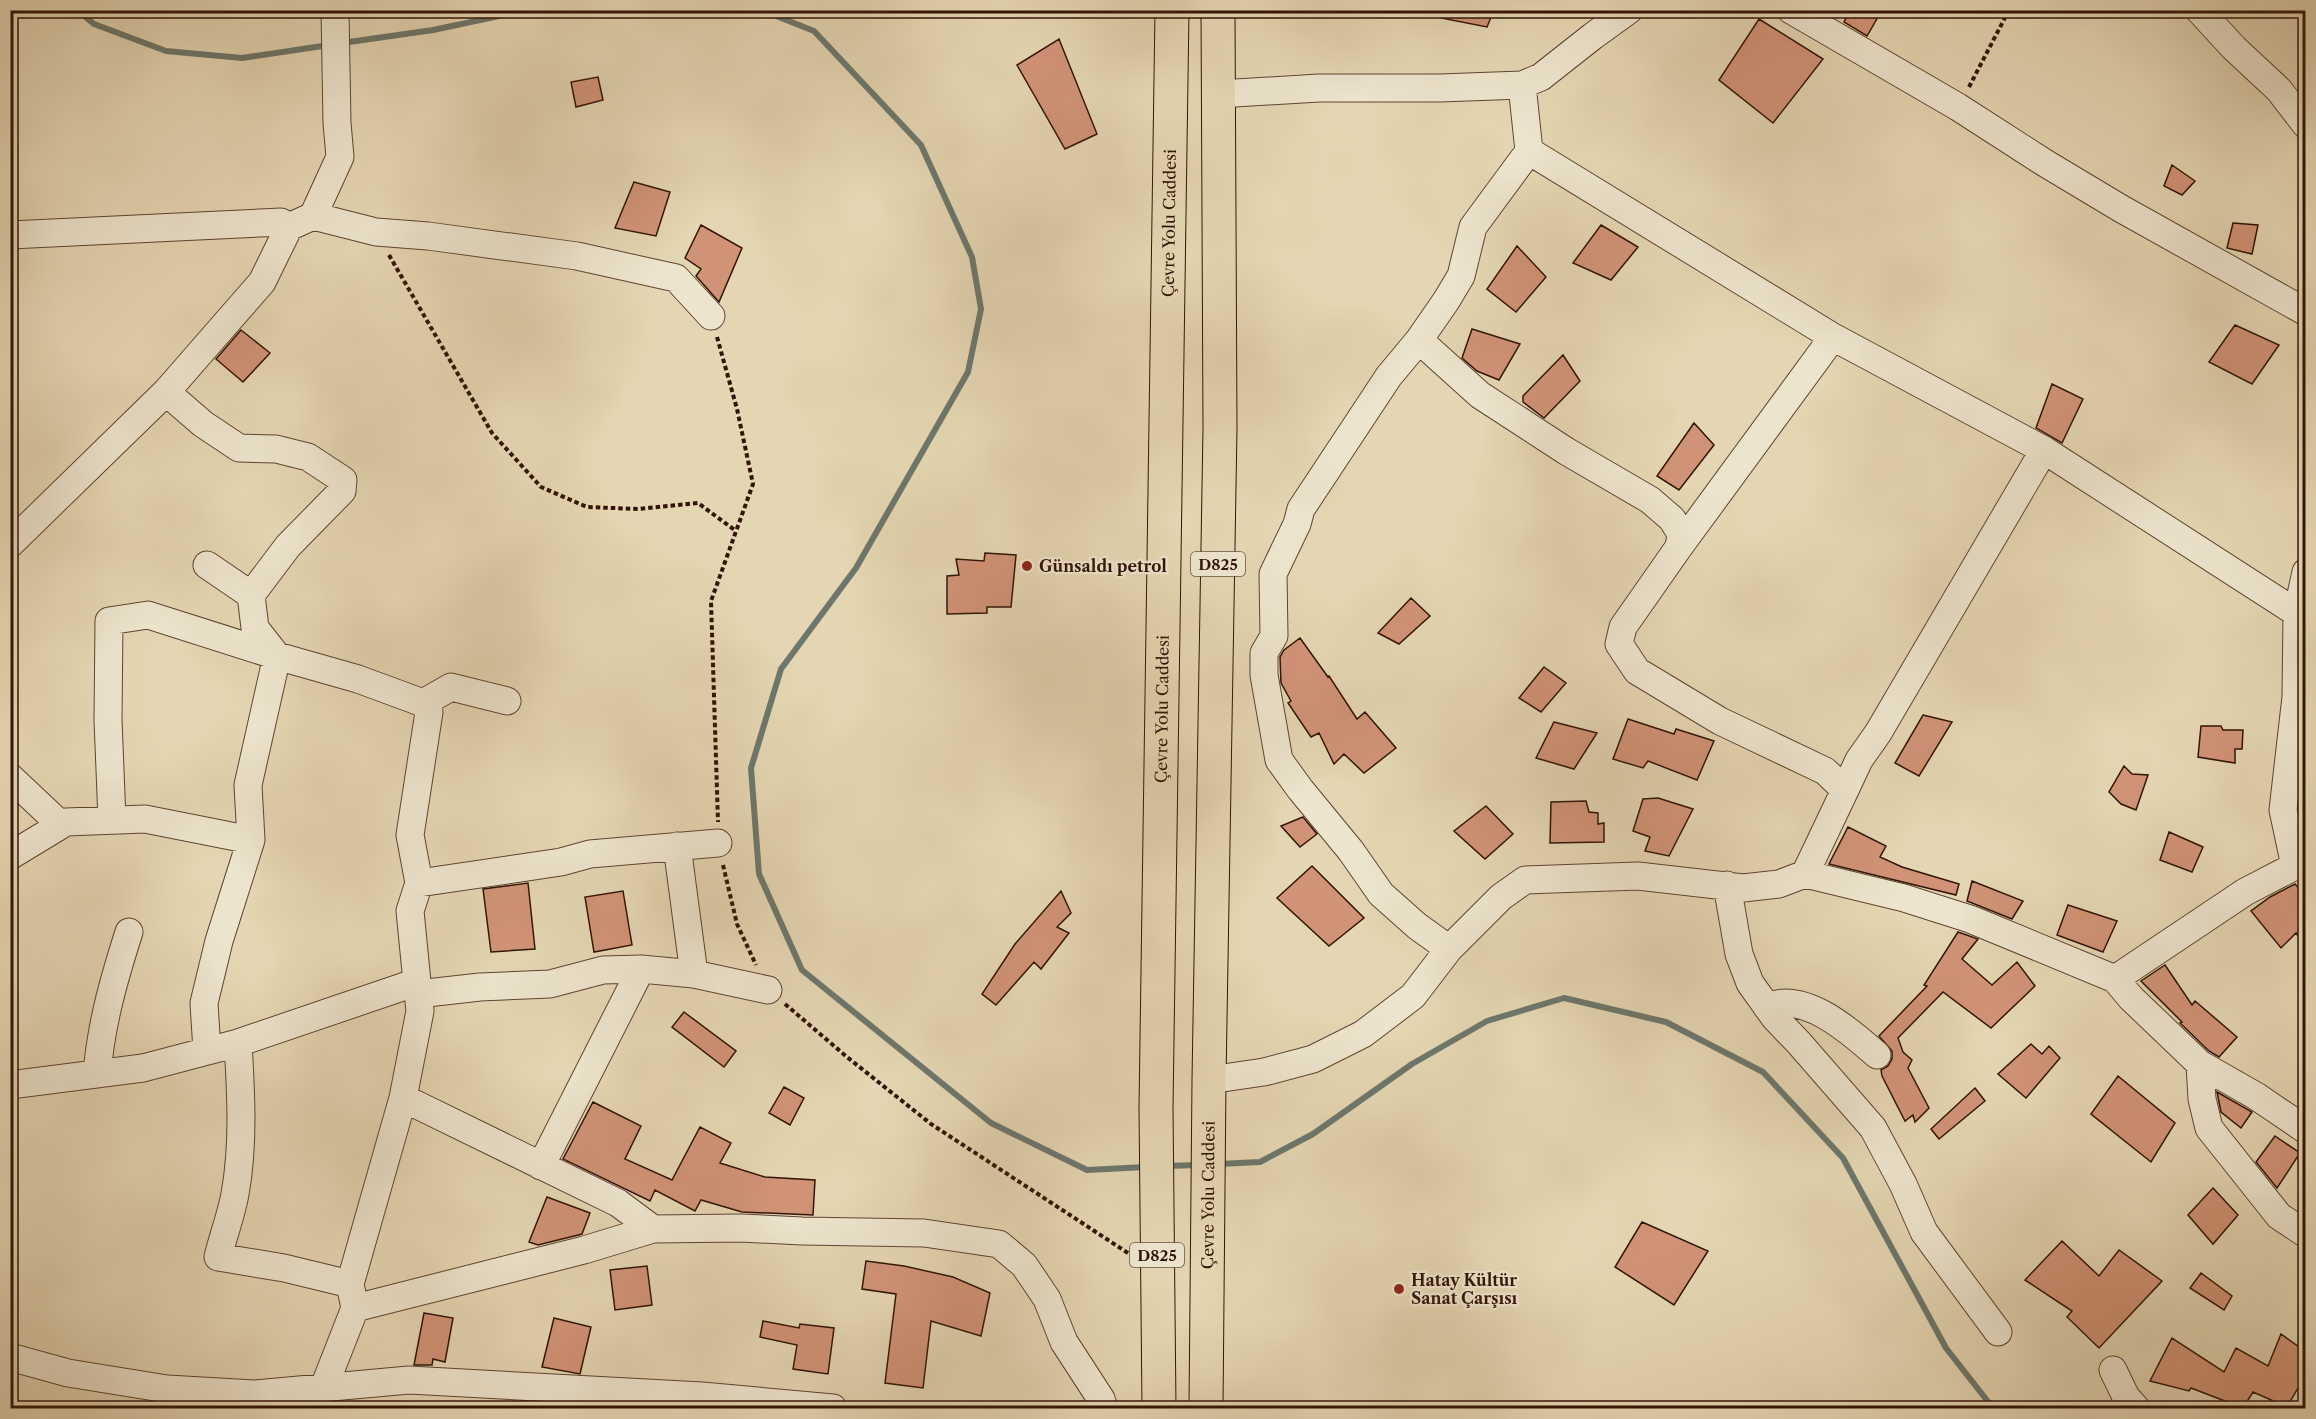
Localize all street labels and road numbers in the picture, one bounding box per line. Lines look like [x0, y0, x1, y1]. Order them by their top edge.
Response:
street label: Çevre Yolu Caddesi [1158, 149, 1180, 297]
road number: D825 [1191, 552, 1245, 576]
street label: Çevre Yolu Caddesi [1151, 635, 1173, 783]
street label: Çevre Yolu Caddesi [1197, 1121, 1219, 1269]
road number: D825 [1130, 1243, 1184, 1267]

